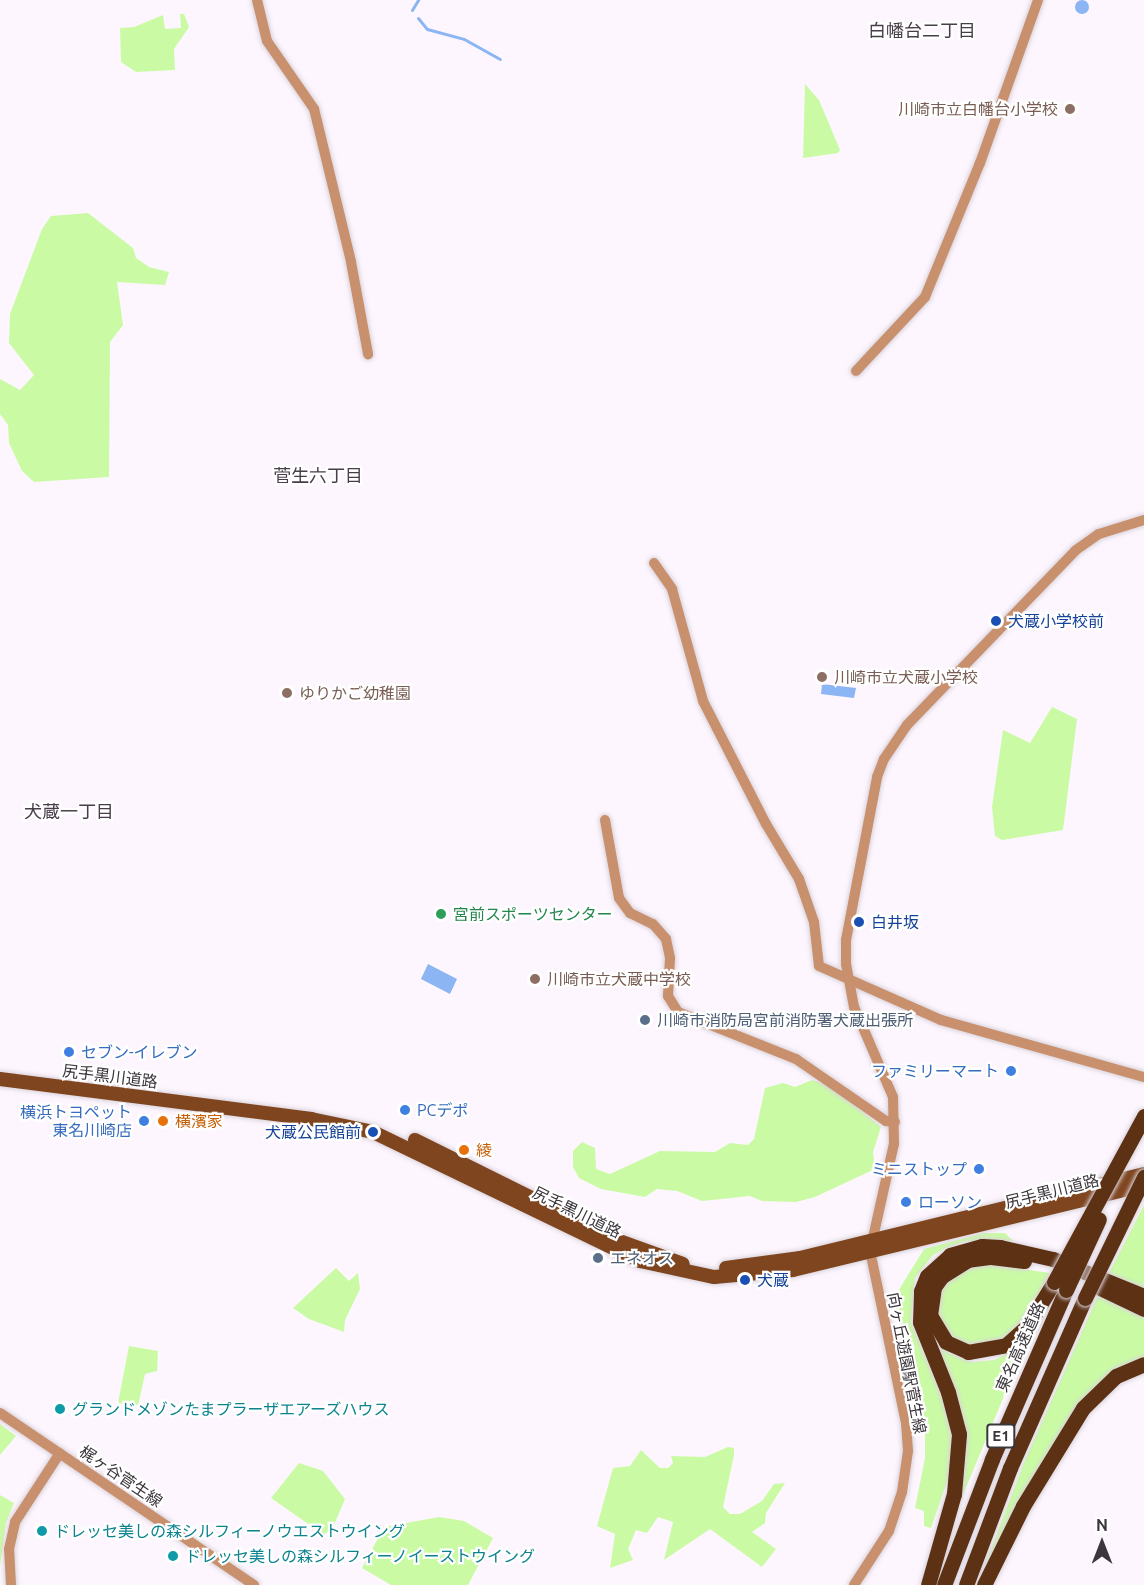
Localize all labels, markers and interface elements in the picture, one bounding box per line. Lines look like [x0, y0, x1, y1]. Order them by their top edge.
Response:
district label: 白幡台二丁目 [868, 19, 976, 41]
place label: 川崎市立白幡台小学校 [898, 99, 1058, 119]
marker: 川崎市立白幡台小学校 [1063, 102, 1077, 116]
district label: 菅生六丁目 [273, 464, 363, 486]
place label: 犬蔵小学校前 [1008, 611, 1104, 631]
marker: 犬蔵小学校前 [989, 614, 1003, 628]
place label: 川崎市立犬蔵小学校 [834, 667, 978, 687]
marker: 川崎市立犬蔵小学校 [815, 670, 829, 684]
place label: ゆりかご幼稚園 [299, 683, 411, 703]
marker: ゆりかご幼稚園 [280, 686, 294, 700]
district label: 犬蔵一丁目 [24, 800, 114, 822]
place label: 宮前スポーツセンター [453, 904, 613, 924]
marker: 宮前スポーツセンター [434, 907, 448, 921]
place label: 白井坂 [871, 912, 919, 932]
marker: 白井坂 [852, 915, 866, 929]
place label: 川崎市立犬蔵中学校 [547, 969, 691, 989]
marker: 川崎市立犬蔵中学校 [528, 972, 542, 986]
place label: 川崎市消防局宮前消防署犬蔵出張所 [657, 1010, 913, 1030]
marker: 川崎市消防局宮前消防署犬蔵出張所 [638, 1013, 652, 1027]
place label: セブン-イレブン [81, 1042, 198, 1062]
marker: セブン-イレブン [62, 1045, 76, 1059]
street label: 尻手黒川道路 [61, 1061, 159, 1091]
place label: ファミリーマート [871, 1061, 999, 1081]
marker: ファミリーマート [1004, 1064, 1018, 1078]
place label: PCデポ [417, 1100, 468, 1120]
place label: 横浜トヨペット 東名川崎店 [20, 1102, 132, 1140]
marker: PCデポ [398, 1103, 412, 1117]
place label: 横濱家 [175, 1111, 223, 1131]
marker: 横浜トヨペット 東名川崎店 [137, 1114, 151, 1128]
marker: 横濱家 [156, 1114, 170, 1128]
place label: 犬蔵公民館前 [265, 1122, 361, 1142]
marker: 犬蔵公民館前 [366, 1125, 380, 1139]
place label: 綾 [476, 1140, 492, 1160]
marker: 綾 [457, 1143, 471, 1157]
place label: ミニストップ [871, 1159, 967, 1179]
marker: ミニストップ [972, 1162, 986, 1176]
street label: 尻手黒川道路 [1003, 1170, 1101, 1212]
street label: 尻手黒川道路 [530, 1182, 624, 1242]
place label: ローソン [918, 1192, 982, 1212]
marker: ローソン [899, 1195, 913, 1209]
place label: エネオス [610, 1248, 674, 1268]
marker: エネオス [591, 1251, 605, 1265]
place label: 犬蔵 [757, 1270, 789, 1290]
marker: 犬蔵 [738, 1273, 752, 1287]
street label: 向ヶ丘遊園駅菅生線 [884, 1290, 930, 1436]
street label: 東名高速道路 [992, 1299, 1048, 1395]
place label: グランドメゾンたまプラーザエアーズハウス [72, 1399, 391, 1419]
marker: グランドメゾンたまプラーザエアーズハウス [53, 1402, 67, 1416]
road number: E1 [986, 1424, 1016, 1448]
street label: 梶ヶ谷菅生線 [76, 1441, 166, 1511]
north arrow [1072, 1513, 1132, 1573]
text: N [1096, 1516, 1108, 1534]
place label: ドレッセ美しの森シルフィーノウエストウイング [54, 1521, 406, 1541]
marker: ドレッセ美しの森シルフィーノウエストウイング [35, 1524, 49, 1538]
place label: ドレッセ美しの森シルフィーノイーストウイング [185, 1546, 537, 1566]
marker: ドレッセ美しの森シルフィーノイーストウイング [166, 1549, 180, 1563]

